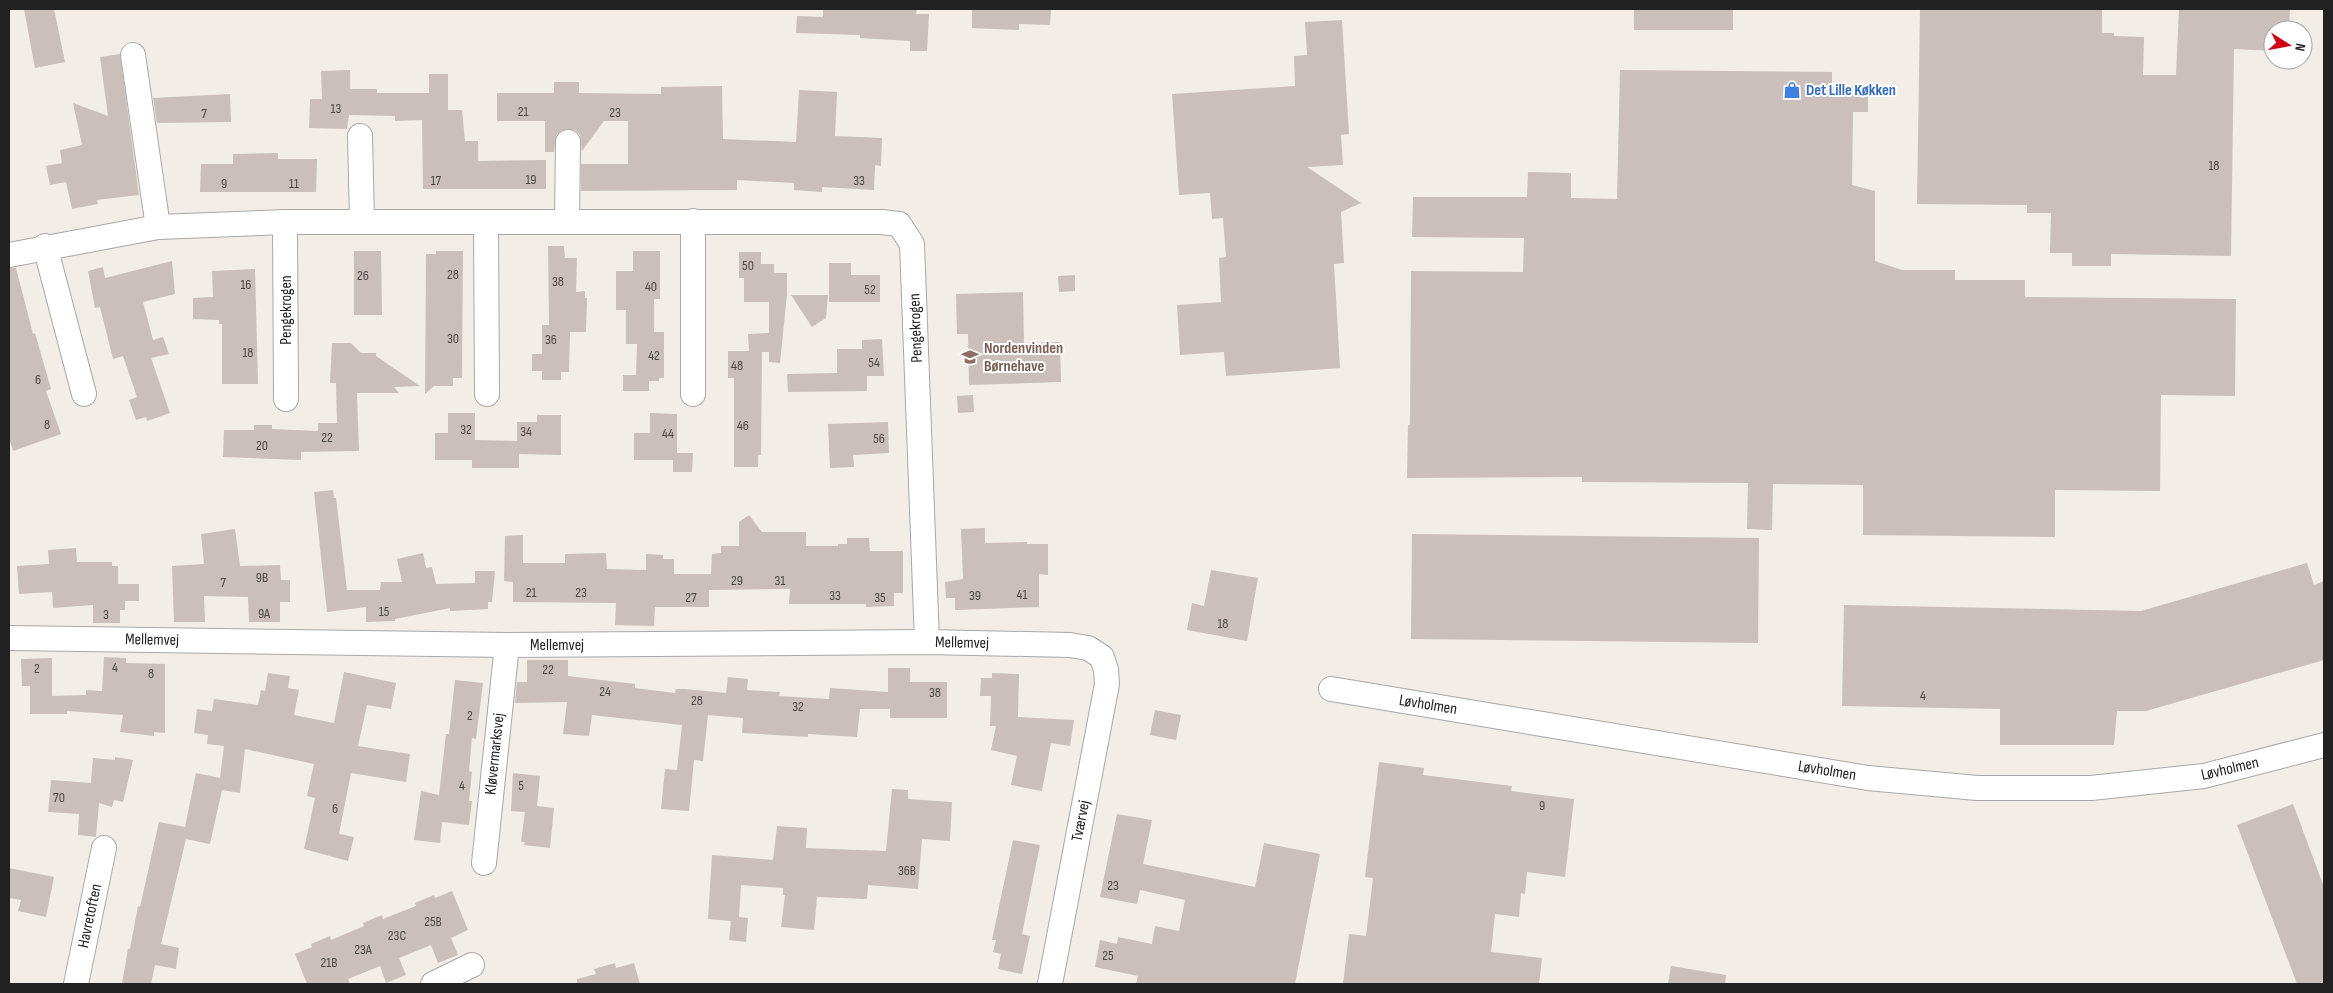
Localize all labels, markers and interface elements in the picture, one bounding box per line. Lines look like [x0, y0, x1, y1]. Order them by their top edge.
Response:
north arrow [2263, 20, 2313, 70]
text: N [2291, 42, 2309, 53]
shop icon: Det Lille Køkken [1782, 80, 1802, 100]
place label: Det Lille Køkken [1806, 81, 1896, 100]
house number: 13 [331, 100, 342, 117]
house number: 21 [518, 103, 528, 120]
house number: 23 [609, 104, 621, 121]
house number: 7 [201, 105, 207, 122]
house number: 18 [2208, 157, 2220, 174]
house number: 19 [525, 171, 537, 188]
house number: 17 [431, 172, 442, 189]
house number: 33 [853, 172, 865, 189]
house number: 9 [221, 175, 227, 192]
house number: 11 [289, 175, 299, 192]
house number: 50 [742, 257, 754, 274]
house number: 28 [447, 266, 459, 283]
house number: 26 [357, 267, 369, 284]
house number: 38 [552, 273, 564, 290]
street label: Pengekrogen [277, 275, 296, 345]
house number: 16 [240, 276, 252, 293]
house number: 40 [645, 278, 657, 295]
house number: 52 [864, 281, 876, 298]
street label: Pengekrogen [905, 293, 927, 363]
house number: 30 [447, 330, 459, 347]
house number: 36 [545, 331, 557, 348]
place label: Nordenvinden Børnehave [984, 339, 1063, 376]
house number: 18 [242, 344, 254, 361]
house number: 42 [648, 347, 660, 364]
school or university icon: Nordenvinden Børnehave [960, 347, 980, 367]
house number: 54 [868, 354, 880, 371]
house number: 48 [731, 357, 743, 374]
house number: 6 [35, 371, 41, 388]
house number: 8 [44, 416, 50, 433]
house number: 46 [737, 417, 749, 434]
house number: 32 [460, 421, 472, 438]
house number: 34 [520, 423, 532, 440]
house number: 44 [662, 425, 674, 442]
house number: 22 [321, 429, 333, 446]
house number: 56 [873, 430, 885, 447]
house number: 20 [256, 437, 268, 454]
house number: 9B [256, 569, 268, 586]
house number: 29 [731, 572, 743, 589]
house number: 31 [775, 572, 785, 589]
house number: 7 [220, 574, 226, 591]
house number: 21 [526, 584, 536, 601]
house number: 23 [575, 584, 587, 601]
house number: 41 [1017, 586, 1027, 603]
house number: 33 [829, 587, 841, 604]
house number: 39 [969, 587, 981, 604]
house number: 27 [685, 589, 697, 606]
house number: 35 [874, 589, 886, 606]
house number: 15 [379, 603, 390, 620]
house number: 9A [258, 605, 271, 622]
house number: 3 [103, 606, 109, 623]
house number: 18 [1217, 615, 1229, 632]
street label: Mellemvej [125, 630, 179, 650]
street label: Mellemvej [935, 633, 989, 653]
street label: Mellemvej [530, 636, 584, 655]
house number: 4 [112, 659, 118, 676]
house number: 2 [34, 660, 40, 677]
house number: 22 [542, 661, 554, 678]
house number: 8 [148, 665, 154, 682]
house number: 24 [599, 683, 611, 700]
house number: 38 [929, 684, 941, 701]
house number: 4 [1920, 687, 1926, 704]
street label: Løvholmen [1398, 691, 1458, 719]
house number: 28 [691, 692, 703, 709]
house number: 32 [792, 698, 804, 715]
house number: 2 [467, 707, 473, 724]
street label: Kløvermarksvej [481, 712, 509, 796]
street label: Løvholmen [2199, 753, 2261, 785]
street label: Løvholmen [1797, 757, 1857, 785]
house number: 4 [459, 777, 465, 794]
house number: 5 [518, 777, 524, 794]
house number: 70 [53, 789, 65, 806]
house number: 9 [1539, 797, 1545, 814]
street label: Tværvej [1068, 799, 1094, 843]
house number: 6 [332, 800, 338, 817]
house number: 36B [898, 862, 916, 879]
house number: 23 [1107, 877, 1119, 894]
street label: Havretoften [74, 882, 106, 950]
house number: 25B [424, 913, 442, 930]
house number: 23C [388, 927, 406, 944]
house number: 23A [354, 941, 373, 958]
house number: 25 [1102, 947, 1114, 964]
house number: 21B [320, 954, 338, 971]

